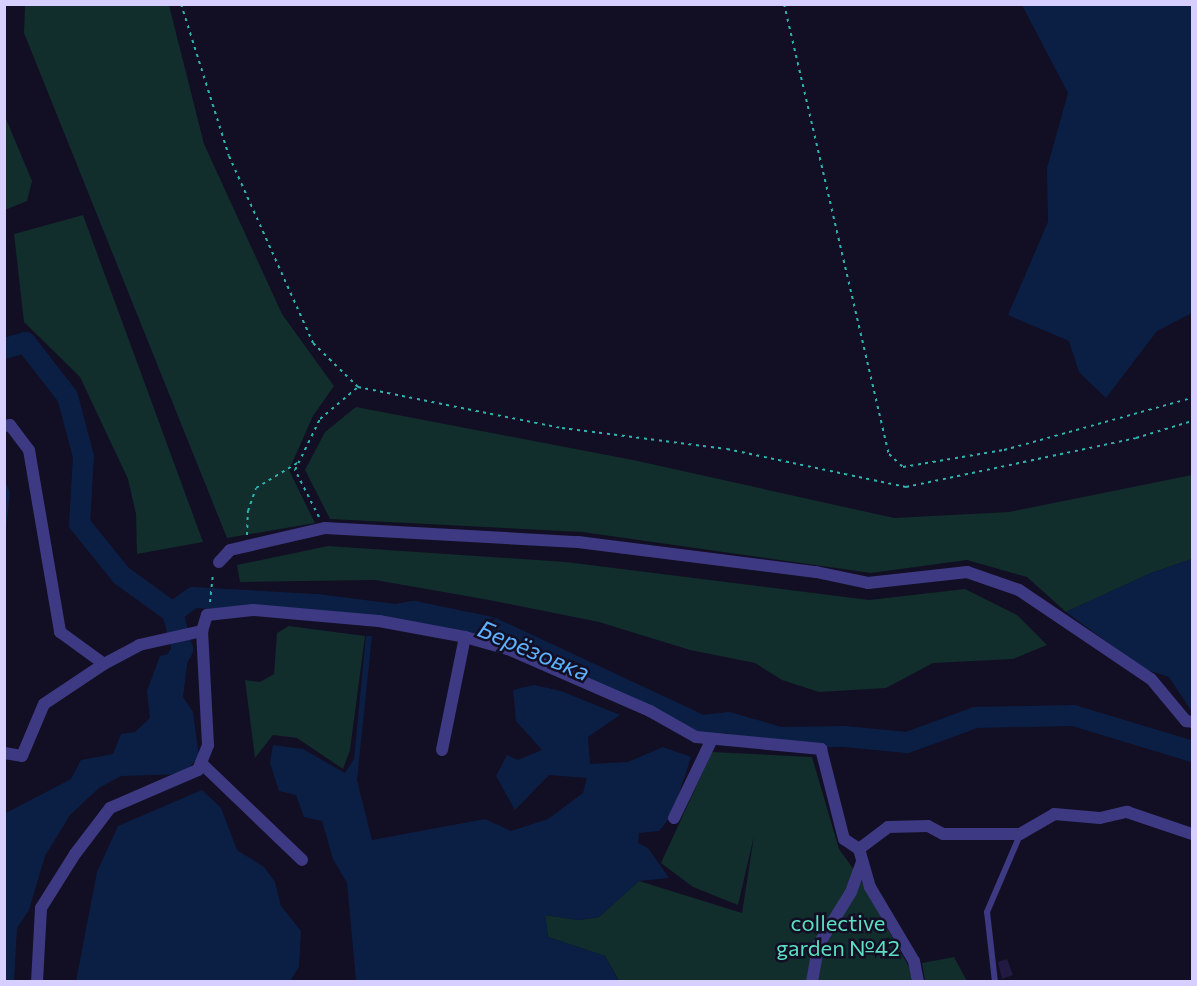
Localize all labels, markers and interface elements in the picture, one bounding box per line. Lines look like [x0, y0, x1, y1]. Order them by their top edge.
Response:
water label: Берёзовка [474, 614, 594, 686]
park label: collective garden №42 [776, 909, 900, 960]

